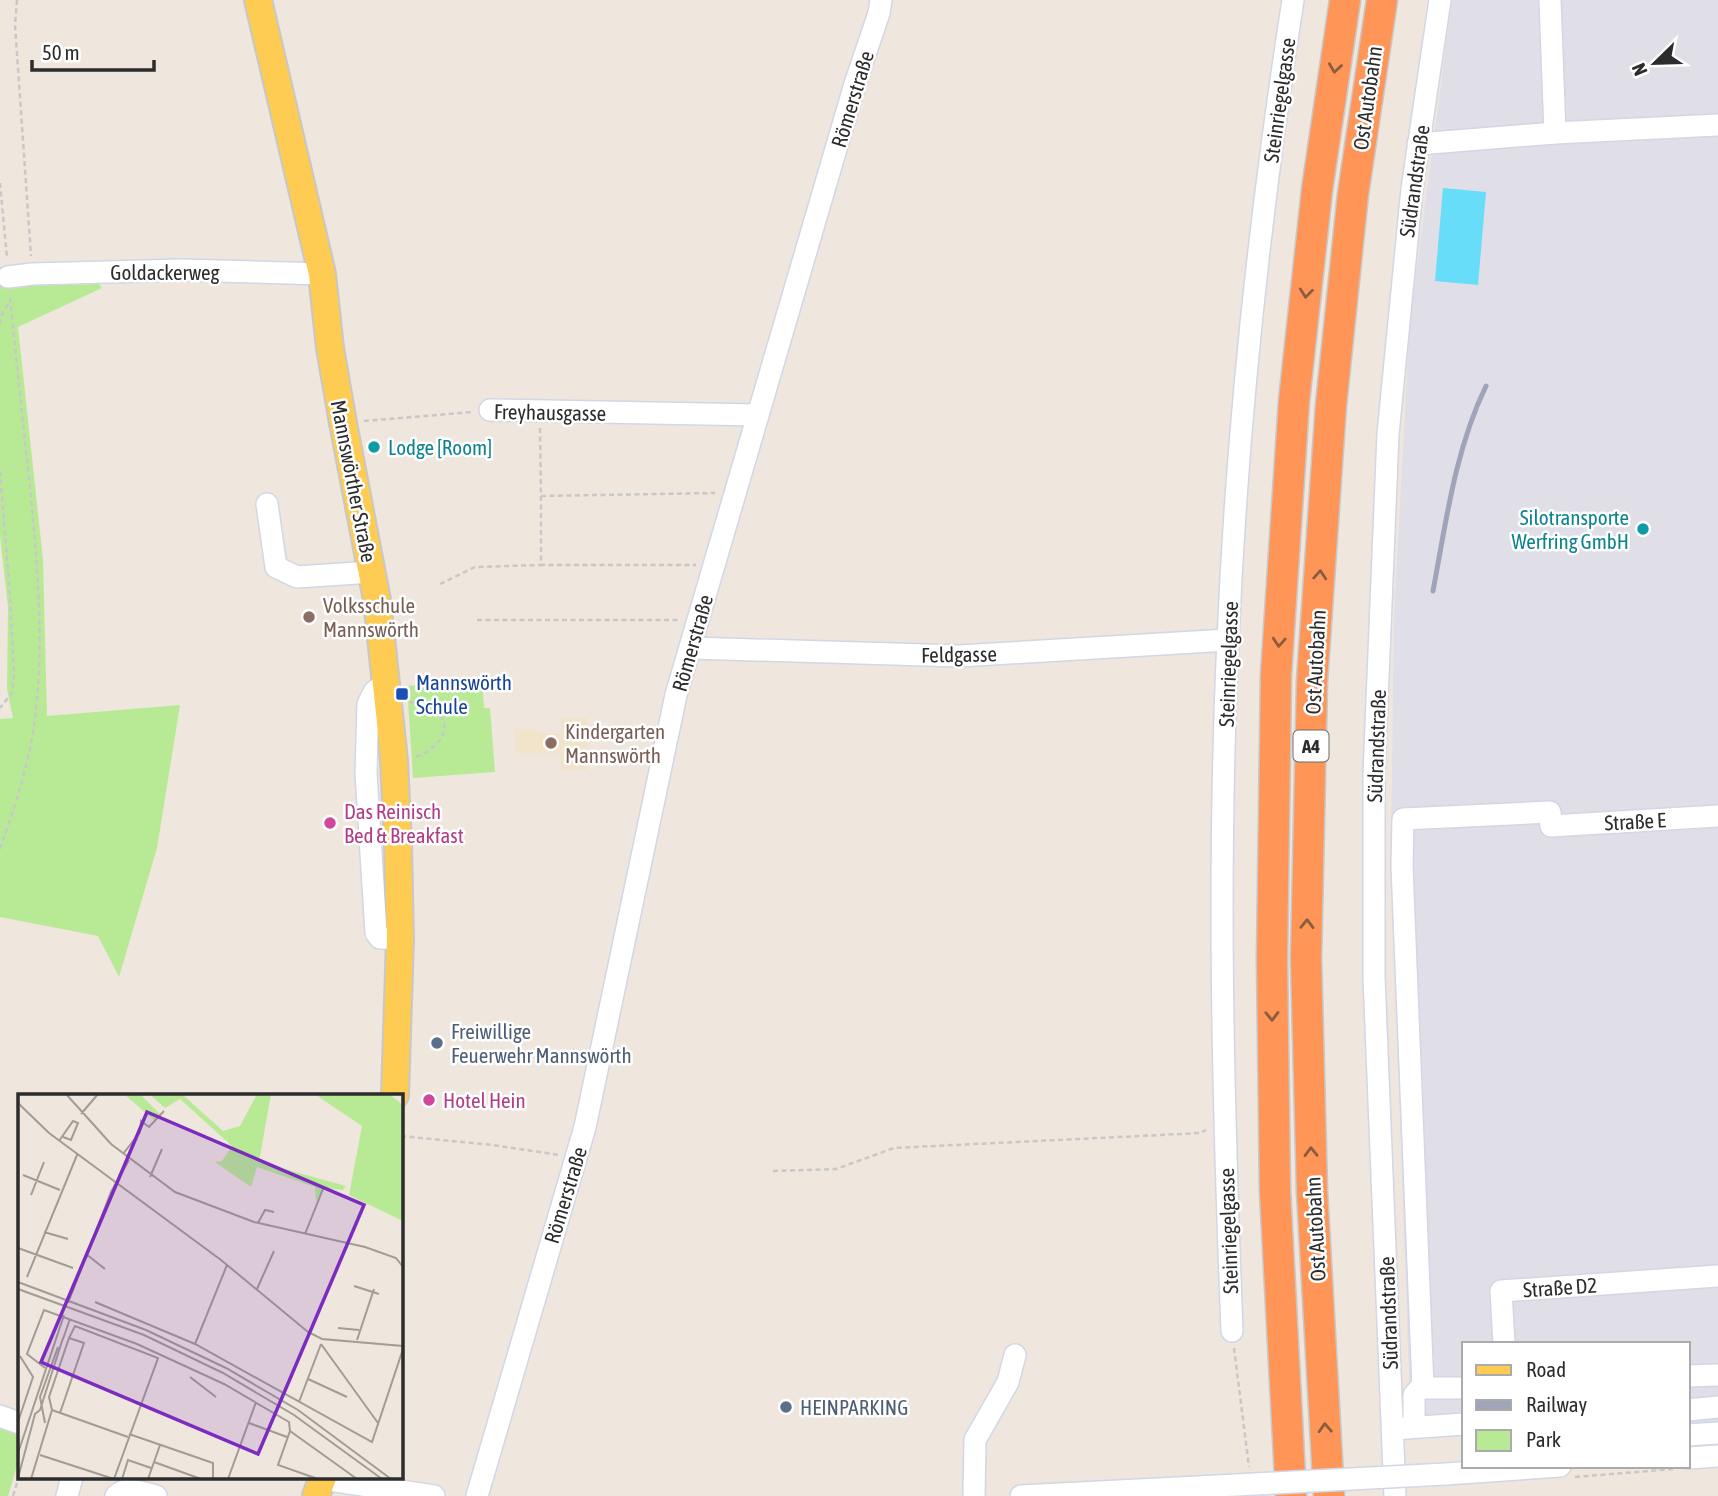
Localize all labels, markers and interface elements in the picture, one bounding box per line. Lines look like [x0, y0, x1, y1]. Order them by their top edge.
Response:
scale bar [32, 28, 154, 72]
north arrow [1620, 28, 1690, 98]
street label: Steinriegelgasse [1258, 36, 1300, 164]
text: 50 m [42, 40, 80, 64]
street label: Ost Autobahn [1348, 44, 1386, 152]
street label: Römerstraße [826, 48, 878, 150]
text: N [1627, 60, 1652, 79]
one-way arrow [1328, 62, 1343, 73]
street label: Südrandstraße [1394, 123, 1434, 239]
street label: Goldackerweg [110, 260, 220, 284]
one-way arrow [1299, 288, 1314, 299]
street label: Mannswörther Straße [327, 398, 381, 564]
street label: Freyhausgasse [494, 399, 606, 425]
place label: Lodge [Room] [388, 435, 492, 459]
marker: Lodge [Room] [366, 439, 382, 455]
place label: Silotransporte Werfring GmbH [1512, 505, 1629, 553]
marker: Silotransporte Werfring GmbH [1635, 521, 1651, 537]
one-way arrow [1312, 569, 1327, 580]
street label: Römerstraße [667, 592, 717, 694]
place label: Volksschule Mannswörth [323, 593, 419, 641]
street label: Steinriegelgasse [1214, 601, 1242, 727]
marker: Volksschule Mannswörth [301, 609, 317, 625]
street label: Ost Autobahn [1300, 609, 1330, 715]
one-way arrow [1271, 637, 1286, 648]
street label: Feldgasse [921, 641, 997, 667]
place label: Mannswörth Schule [416, 670, 512, 718]
marker: Mannswörth Schule [394, 686, 410, 702]
street label: Südrandstraße [1362, 689, 1390, 803]
place label: Kindergarten Mannswörth [565, 719, 665, 767]
road number: A4 [1294, 730, 1328, 762]
marker: Kindergarten Mannswörth [543, 735, 559, 751]
place label: Das Reinisch Bed & Breakfast [344, 799, 464, 847]
street label: Straße E [1604, 807, 1666, 835]
marker: Das Reinisch Bed & Breakfast [322, 815, 338, 831]
one-way arrow [1299, 919, 1315, 929]
one-way arrow [1265, 1011, 1280, 1022]
place label: Freiwillige Feuerwehr Mannswörth [451, 1019, 632, 1067]
marker: Freiwillige Feuerwehr Mannswörth [429, 1035, 445, 1051]
place label: Hotel Hein [443, 1088, 526, 1112]
marker: Hotel Hein [421, 1092, 437, 1108]
inset map [18, 1094, 402, 1478]
street label: Römerstraße [539, 1144, 591, 1246]
one-way arrow [1304, 1146, 1319, 1157]
street label: Steinriegelgasse [1214, 1168, 1242, 1294]
street label: Ost Autobahn [1300, 1176, 1330, 1282]
street label: Südrandstraße [1374, 1256, 1402, 1370]
street label: Straße D2 [1522, 1272, 1598, 1302]
legend [1462, 1342, 1690, 1468]
text: Road [1526, 1357, 1566, 1381]
text: Railway [1526, 1392, 1588, 1416]
place label: HEINPARKING [800, 1395, 908, 1419]
marker: HEINPARKING [778, 1399, 794, 1415]
one-way arrow [1318, 1422, 1333, 1433]
text: Park [1526, 1427, 1561, 1451]

